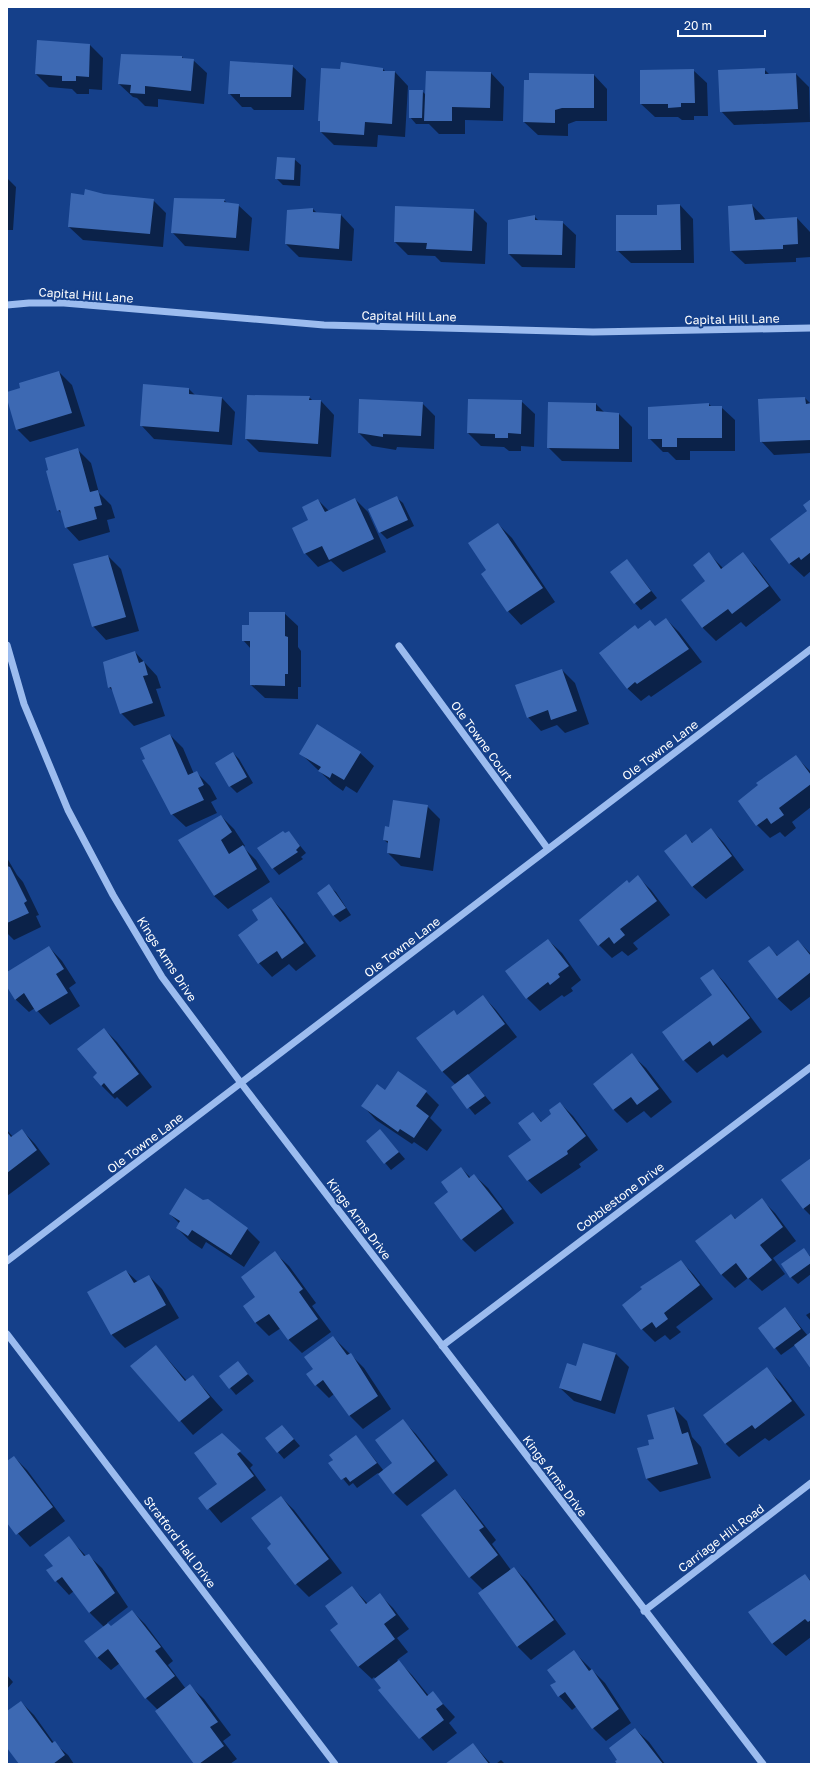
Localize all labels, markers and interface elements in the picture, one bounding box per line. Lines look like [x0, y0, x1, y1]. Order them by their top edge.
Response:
scale bar [678, 12, 765, 38]
text: 20 m [684, 18, 712, 33]
street label: Capital Hill Lane [38, 284, 134, 306]
street label: Capital Hill Lane [361, 308, 457, 324]
street label: Capital Hill Lane [684, 311, 780, 327]
street label: Ole Towne Court [448, 698, 516, 784]
street label: Ole Towne Lane [619, 717, 701, 783]
street label: Kings Arms Drive [134, 914, 200, 1004]
street label: Ole Towne Lane [361, 914, 443, 980]
street label: Ole Towne Lane [104, 1110, 186, 1176]
street label: Cobblestone Drive [573, 1159, 667, 1235]
street label: Kings Arms Drive [324, 1175, 395, 1263]
street label: Kings Arms Drive [520, 1432, 591, 1520]
street label: Stratford Hall Drive [141, 1493, 219, 1591]
street label: Carriage Hill Road [675, 1501, 767, 1575]

